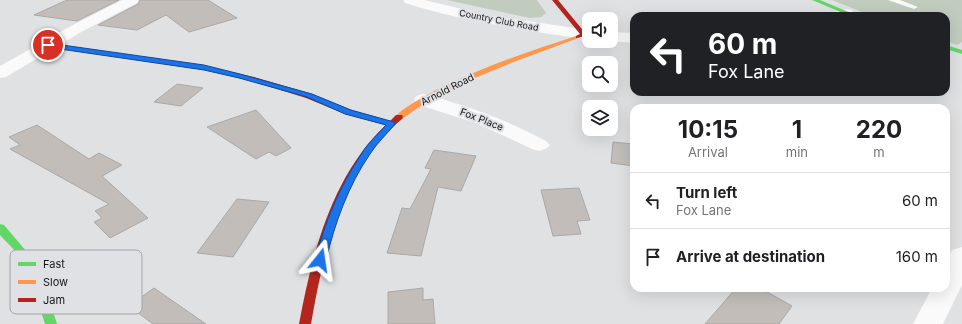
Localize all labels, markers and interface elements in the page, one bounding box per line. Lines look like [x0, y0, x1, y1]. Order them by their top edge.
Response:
street label: Country Club Road [458, 7, 540, 33]
map controls [582, 12, 618, 136]
button: sound [582, 12, 618, 48]
text: 60 m [708, 27, 777, 61]
pin [31, 28, 65, 62]
icon: left [642, 28, 694, 80]
icon: arrive [37, 34, 59, 56]
button: search [582, 56, 618, 92]
text: Fox Lane [708, 61, 785, 82]
street label: Arnold Road [418, 70, 476, 108]
button: layers [582, 100, 618, 136]
street label: Fox Place [459, 105, 506, 133]
text: 10:15 [678, 115, 738, 144]
text: 1 [792, 115, 802, 144]
text: 220 [856, 115, 902, 144]
text: Arrival [688, 144, 728, 160]
text: min [786, 144, 808, 160]
text: m [873, 144, 885, 160]
text: Turn left [676, 183, 737, 202]
icon: left [642, 190, 664, 212]
text: 60 m [902, 191, 938, 210]
text: Fox Lane [676, 202, 731, 218]
position arrow [299, 239, 341, 281]
icon: arrive [642, 246, 664, 268]
text: Arrive at destination [676, 247, 825, 266]
text: 160 m [896, 247, 938, 266]
legend [10, 250, 142, 314]
text: Fast [43, 257, 65, 271]
text: Slow [43, 275, 68, 289]
text: Jam [43, 293, 65, 307]

